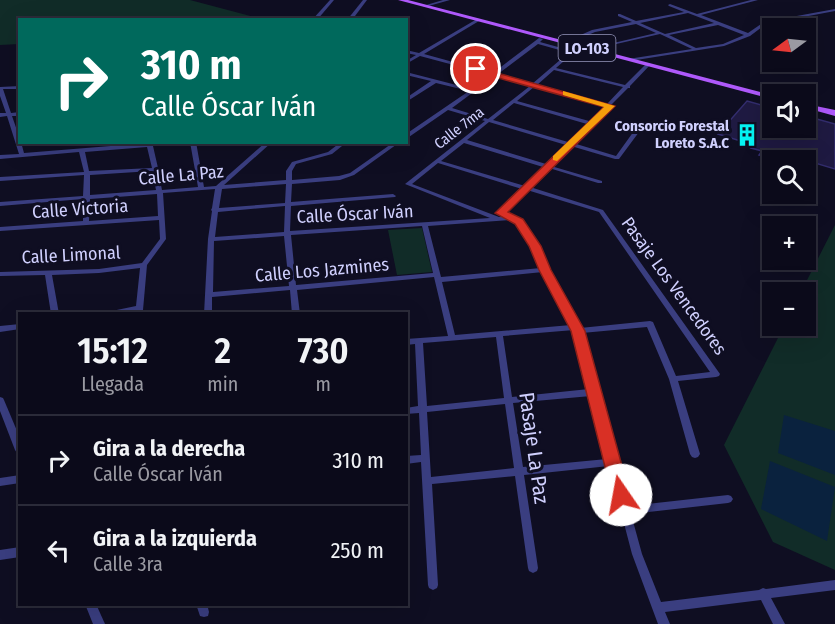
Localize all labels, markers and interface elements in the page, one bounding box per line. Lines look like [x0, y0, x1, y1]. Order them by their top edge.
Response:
north arrow [762, 18, 816, 72]
map controls [762, 18, 816, 336]
road number: LO-103 [558, 35, 616, 61]
text: 310 m [141, 40, 242, 90]
icon: right [42, 42, 120, 120]
pin [450, 43, 501, 94]
icon: arrive [459, 52, 492, 85]
button: sound [762, 84, 816, 138]
text: Calle Óscar Iván [141, 91, 316, 123]
street label: Calle 7ma [431, 103, 487, 153]
place label: Consorcio Forestal Loreto S.A.C [614, 117, 730, 152]
building icon: Consorcio Forestal Loreto S.A.C [734, 122, 760, 148]
button: search [762, 150, 816, 204]
street label: Calle La Paz [137, 160, 225, 190]
street label: Calle Victoria [31, 195, 129, 223]
street label: Calle Óscar Iván [296, 200, 414, 228]
street label: Pasaje Los Vencedores [617, 213, 732, 359]
button: + [762, 216, 816, 270]
street label: Calle Limonal [21, 241, 121, 269]
street label: Calle Los Jazmines [254, 253, 390, 287]
button: − [762, 282, 816, 336]
text: 15:12 [77, 329, 148, 373]
text: 2 [215, 329, 231, 373]
text: 730 [298, 329, 349, 373]
text: Llegada [81, 372, 144, 396]
text: min [207, 372, 238, 396]
text: m [315, 372, 331, 396]
street label: Pasaje La Paz [513, 391, 555, 505]
text: Gira a la derecha [93, 435, 245, 462]
icon: right [42, 444, 75, 477]
text: 310 m [332, 447, 384, 474]
text: Calle Óscar Iván [93, 462, 223, 486]
position arrow [589, 463, 653, 527]
text: Gira a la izquierda [93, 525, 257, 552]
icon: left [42, 534, 75, 567]
text: 250 m [331, 537, 384, 564]
text: Calle 3ra [93, 552, 163, 576]

